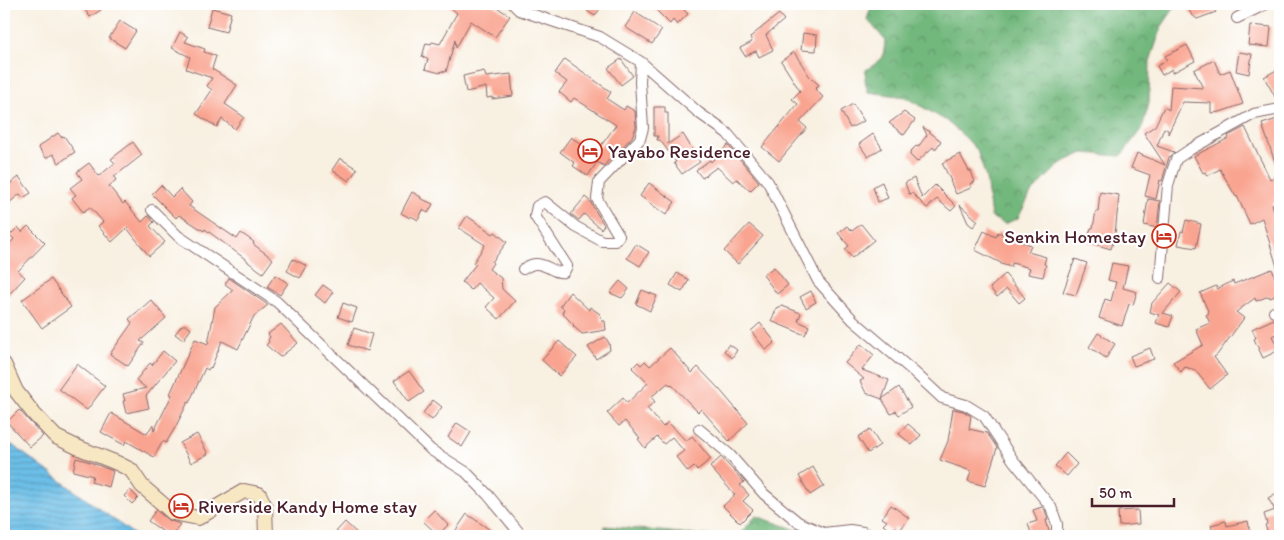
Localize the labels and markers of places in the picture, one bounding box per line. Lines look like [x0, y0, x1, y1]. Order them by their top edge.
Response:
hotel icon: Yayabo Residence [577, 138, 603, 164]
place label: Yayabo Residence [608, 140, 751, 163]
hotel icon: Senkin Homestay [1151, 223, 1177, 249]
place label: Senkin Homestay [1004, 225, 1146, 248]
hotel icon: Riverside Kandy Home stay [168, 493, 194, 519]
place label: Riverside Kandy Home stay [198, 495, 417, 518]

